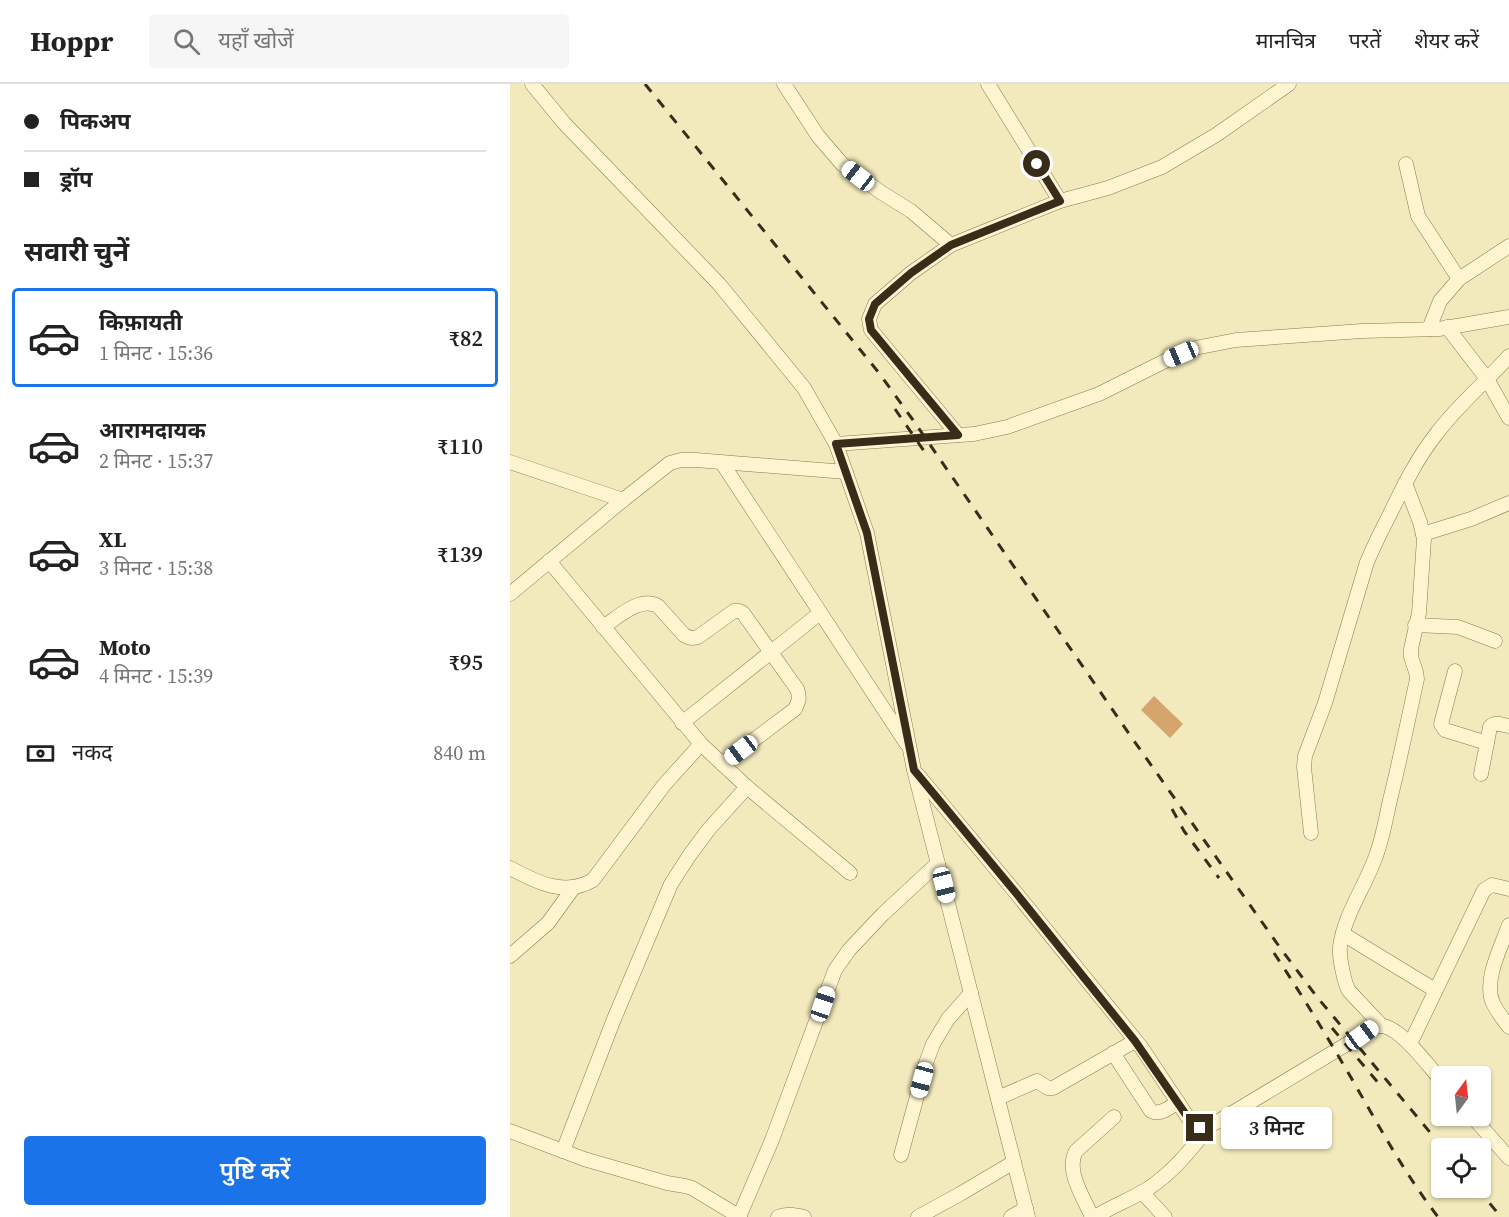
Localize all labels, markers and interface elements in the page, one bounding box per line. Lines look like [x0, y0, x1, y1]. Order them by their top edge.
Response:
search box [149, 14, 569, 68]
text: Hoppr [30, 22, 113, 60]
icon: search [170, 25, 203, 58]
text: यहाँ खोजें [218, 25, 293, 55]
text: मानचित्र [1256, 26, 1316, 55]
text: परतें [1349, 26, 1381, 55]
text: शेयर करें [1414, 26, 1479, 55]
text: पिकअप [60, 106, 131, 136]
route start [1023, 150, 1050, 177]
car [838, 158, 878, 194]
text: ड्रॉप [60, 164, 93, 194]
text: सवारी चुनें [24, 233, 129, 270]
text: किफ़ायती [99, 307, 183, 337]
icon: car [27, 311, 81, 365]
text: ₹82 [449, 323, 483, 353]
text: 1 मिनट · 15:36 [99, 339, 213, 367]
car [1161, 339, 1201, 369]
text: आरामदायक [99, 415, 206, 445]
icon: car [27, 419, 81, 473]
text: ₹110 [437, 431, 483, 461]
text: 2 मिनट · 15:37 [99, 447, 213, 475]
text: XL [99, 524, 126, 554]
icon: car [27, 527, 81, 581]
text: ₹139 [437, 539, 483, 569]
text: 3 मिनट · 15:38 [99, 554, 213, 582]
text: Moto [99, 632, 151, 662]
icon: car [27, 635, 81, 689]
text: ₹95 [449, 647, 483, 677]
text: 4 मिनट · 15:39 [99, 662, 213, 690]
car [721, 732, 761, 768]
icon: cash [24, 737, 57, 770]
text: नकद [72, 737, 113, 767]
text: 840 m [433, 739, 486, 767]
car [931, 865, 957, 905]
car [809, 984, 837, 1024]
car [1342, 1017, 1382, 1053]
car [909, 1060, 935, 1100]
north arrow [1431, 1066, 1491, 1126]
map controls [1431, 1066, 1491, 1198]
callout: 3 मिनट [1221, 1107, 1332, 1149]
route end [1186, 1114, 1213, 1141]
text: 3 मिनट [1249, 1114, 1304, 1142]
button: पुष्टि करें [24, 1136, 486, 1205]
button: locate [1431, 1138, 1491, 1198]

